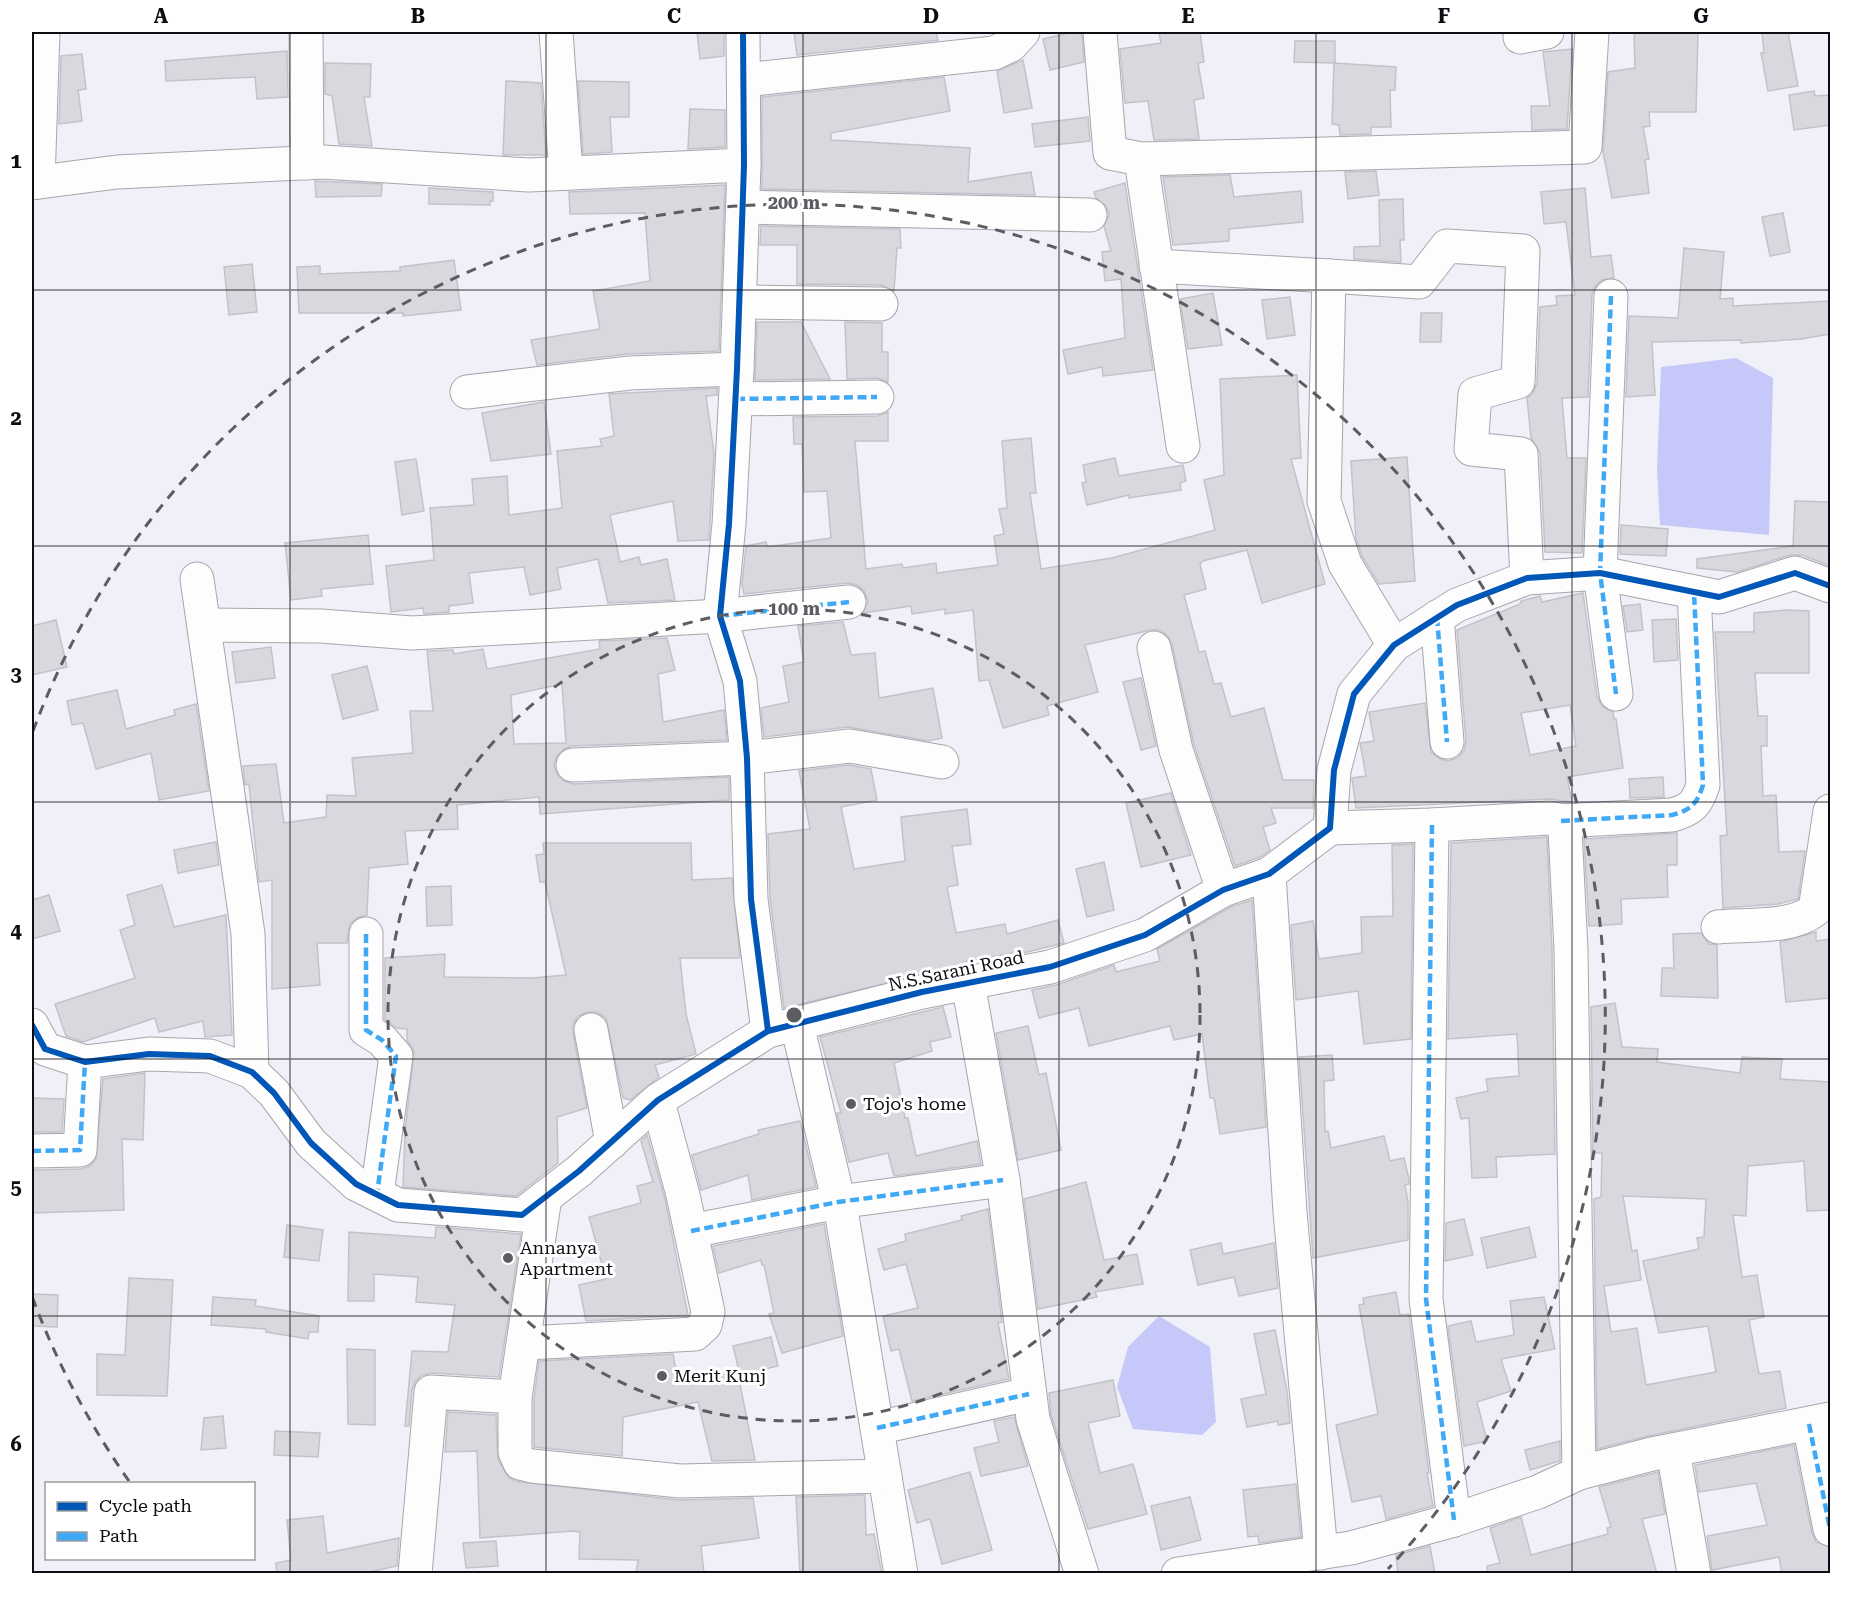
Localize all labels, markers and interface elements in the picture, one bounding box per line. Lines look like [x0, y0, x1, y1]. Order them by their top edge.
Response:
text: A [154, 4, 169, 28]
text: B [411, 4, 425, 28]
text: C [667, 4, 681, 28]
text: D [923, 4, 939, 28]
text: E [1182, 4, 1195, 28]
text: F [1438, 4, 1450, 28]
text: G [1693, 4, 1709, 28]
text: 1 [10, 149, 22, 173]
text: 200 m [768, 192, 821, 213]
text: 2 [10, 406, 22, 430]
text: 100 m [768, 598, 821, 619]
text: 3 [10, 662, 22, 686]
text: 4 [10, 919, 22, 943]
street label: N.S.Sarani Road [886, 946, 1026, 995]
centre of rings [784, 1005, 804, 1025]
place label: Tojo's home [863, 1093, 966, 1114]
marker: Tojo's home [844, 1097, 858, 1111]
text: 5 [10, 1175, 22, 1199]
place label: Annanya Apartment [520, 1237, 613, 1279]
marker: Annanya Apartment [501, 1251, 515, 1265]
place label: Merit Kunj [674, 1365, 766, 1386]
marker: Merit Kunj [655, 1369, 669, 1383]
text: 6 [10, 1432, 22, 1456]
legend [45, 1482, 255, 1560]
text: Cycle path [99, 1495, 192, 1516]
text: Path [99, 1525, 138, 1546]

